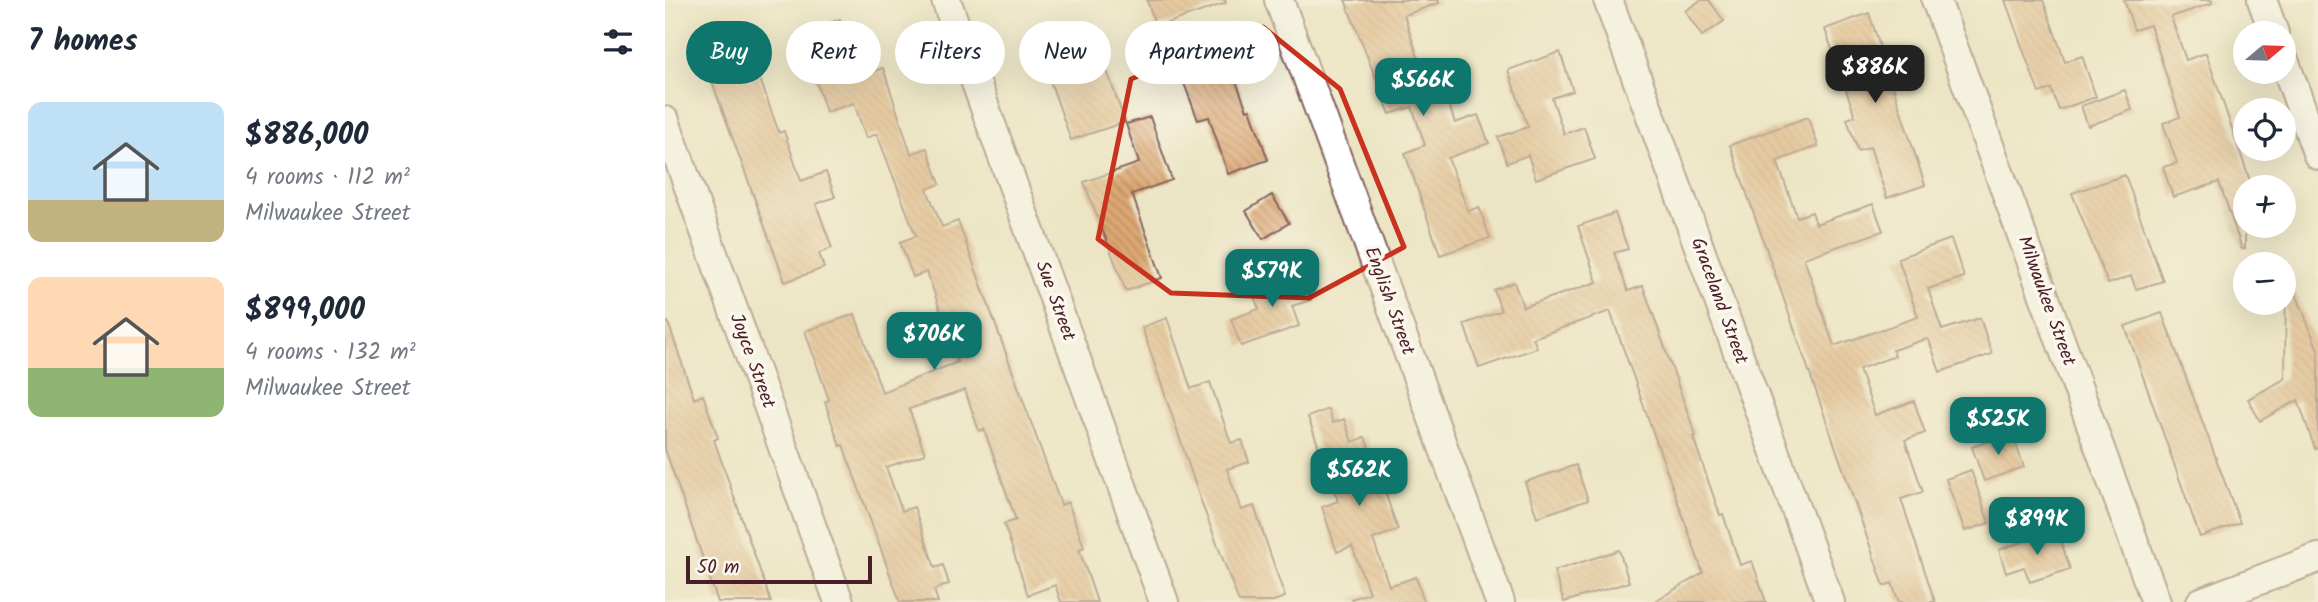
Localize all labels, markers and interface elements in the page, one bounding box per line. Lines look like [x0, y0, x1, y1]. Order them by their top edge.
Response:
text: 7 homes [28, 18, 138, 66]
chip: Buy [686, 21, 772, 84]
chip: Rent [786, 21, 881, 84]
chip: Filters [895, 21, 1005, 84]
chip: New [1019, 21, 1111, 84]
chip: Apartment [1125, 21, 1279, 84]
north arrow [2233, 21, 2296, 84]
map controls [2233, 21, 2296, 315]
icon: filters [599, 23, 637, 61]
pin: $886K [1826, 46, 1924, 105]
text: $886K [1841, 50, 1909, 86]
pin: $566K [1374, 58, 1472, 118]
text: $566K [1391, 63, 1455, 99]
button: locate [2233, 98, 2296, 161]
text: $886,000 [245, 112, 368, 160]
icon: home [84, 130, 168, 214]
text: 4 rooms · 112 m² [245, 160, 410, 196]
button: + [2233, 175, 2296, 238]
text: Milwaukee Street [245, 196, 411, 232]
street label: Milwaukee Street [2009, 232, 2084, 371]
street label: Graceland Street [1682, 233, 1756, 369]
street label: English Street [1355, 243, 1423, 360]
pin: $579K [1223, 250, 1321, 309]
button: − [2233, 252, 2296, 315]
text: $579K [1241, 254, 1303, 290]
street label: Sue Street [1027, 257, 1084, 346]
text: $899,000 [245, 287, 365, 335]
icon: home [84, 305, 168, 389]
street label: Joyce Street [721, 309, 783, 413]
pin: $706K [885, 312, 983, 372]
text: $706K [903, 317, 965, 353]
text: 4 rooms · 132 m² [245, 335, 416, 371]
text: Milwaukee Street [245, 371, 411, 407]
pin: $525K [1949, 398, 2047, 457]
text: $525K [1966, 402, 2030, 438]
pin: $562K [1310, 448, 1408, 508]
text: $562K [1327, 453, 1391, 489]
pin: $899K [1988, 498, 2086, 557]
text: $899K [2005, 502, 2069, 538]
scale bar [686, 553, 871, 585]
text: 50 m [697, 553, 739, 583]

